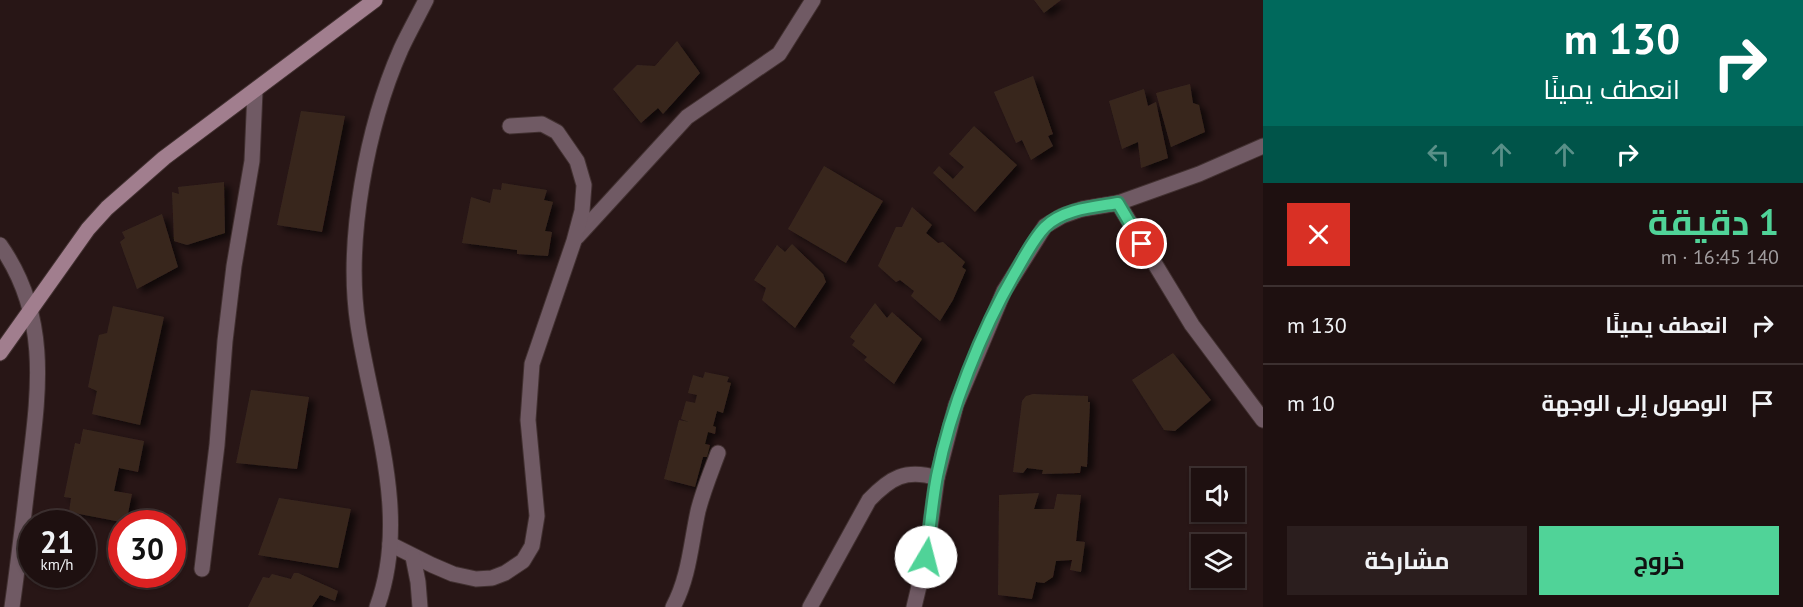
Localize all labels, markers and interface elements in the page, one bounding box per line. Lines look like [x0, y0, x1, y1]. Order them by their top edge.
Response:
text: 130 m [1564, 11, 1680, 66]
icon: right [1701, 24, 1779, 102]
text: انعطف يمينًا [1543, 72, 1680, 106]
icon: left [1422, 138, 1455, 171]
icon: ahead [1485, 138, 1518, 171]
icon: ahead [1548, 138, 1581, 171]
icon: right [1611, 138, 1644, 171]
text: 1 دقيقة [1648, 198, 1779, 245]
button: close [1287, 203, 1350, 266]
pin [1116, 218, 1167, 269]
icon: arrive [1125, 227, 1158, 260]
text: 140 m · 16:45 [1661, 244, 1779, 270]
icon: right [1746, 309, 1779, 342]
text: 130 m [1287, 311, 1347, 339]
text: انعطف يمينًا [1605, 311, 1728, 339]
icon: arrive [1746, 387, 1779, 420]
text: 10 m [1287, 389, 1335, 417]
text: الوصول إلى الوجهة [1542, 389, 1728, 417]
map controls [1191, 468, 1245, 588]
button: sound [1191, 468, 1245, 522]
speed limit sign: 30 [108, 510, 186, 588]
text: 21 [40, 522, 74, 561]
position arrow [894, 525, 958, 589]
button: مشاركة [1287, 526, 1527, 595]
button: خروج [1539, 526, 1779, 595]
button: layers [1191, 534, 1245, 588]
text: km/h [41, 555, 73, 574]

